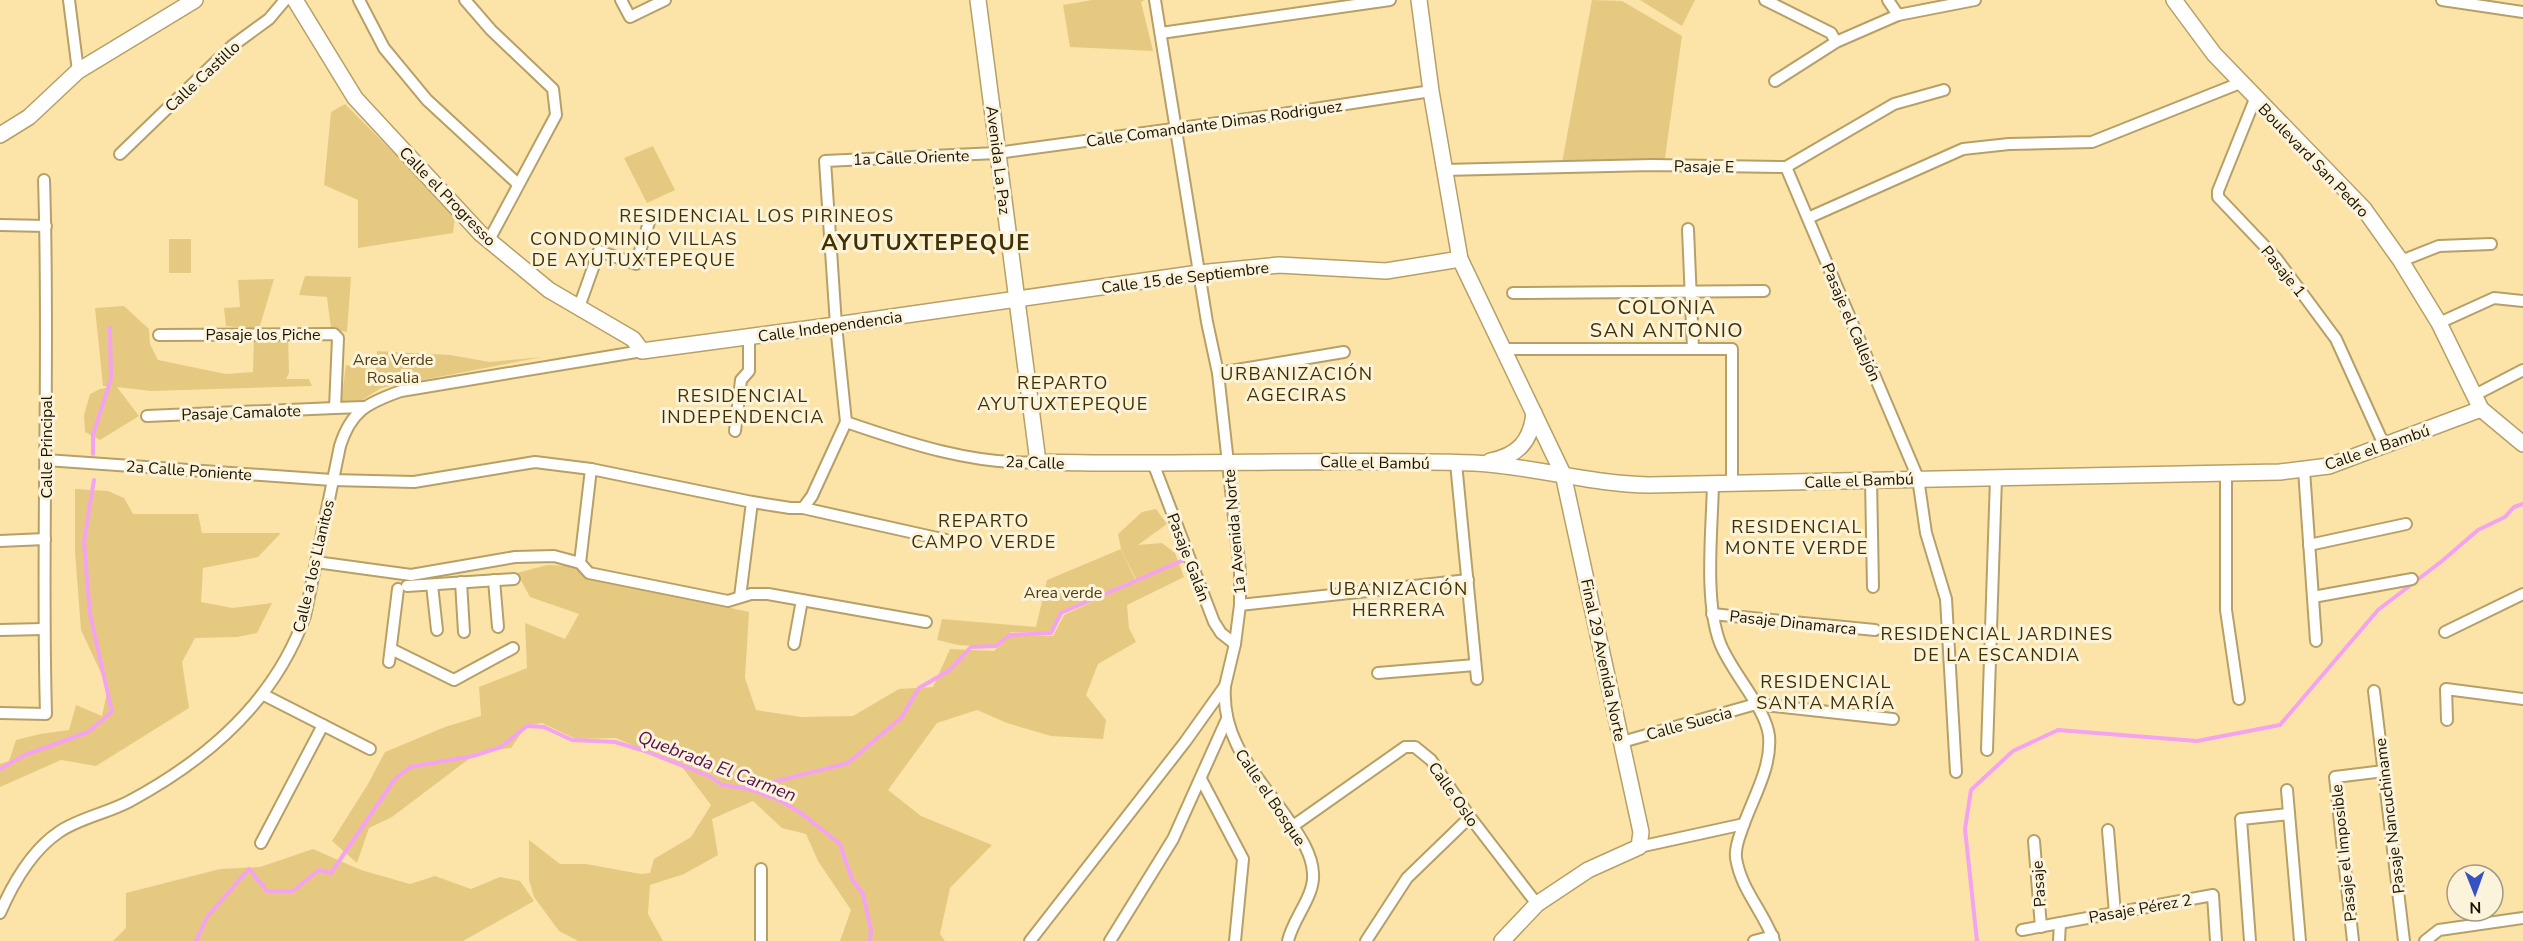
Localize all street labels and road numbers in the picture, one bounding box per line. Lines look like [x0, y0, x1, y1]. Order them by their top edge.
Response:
street label: Calle Castillo [160, 36, 245, 117]
street label: Calle Comandante Dimas Rodriguez [1085, 95, 1344, 153]
street label: Boulevard San Pedro [2253, 99, 2374, 223]
street label: Avenida La Paz [980, 104, 1016, 216]
street label: Calle el Progresso [394, 142, 501, 251]
street label: 1a Calle Oriente [852, 145, 970, 171]
street label: Pasaje E [1674, 155, 1734, 179]
street label: Pasaje 1 [2256, 241, 2311, 302]
street label: Calle 15 de Septiembre [1100, 257, 1270, 299]
street label: Pasaje el Callejón [1816, 260, 1886, 385]
street label: Calle Independencia [757, 306, 904, 348]
street label: Pasaje los Piche [205, 324, 321, 346]
street label: Calle Principal [36, 395, 58, 499]
street label: Pasaje Camalote [181, 400, 301, 426]
street label: Calle el Bambú [2322, 420, 2433, 476]
street label: 2a Calle [1005, 451, 1065, 475]
street label: Calle el Bambú [1320, 451, 1430, 475]
street label: 2a Calle Poniente [125, 456, 253, 486]
street label: 1a Avenida Norte [1219, 468, 1251, 595]
street label: Calle el Bambú [1804, 468, 1914, 494]
street label: Calle a los Llanitos [288, 498, 340, 635]
street label: Pasaje Galán [1161, 510, 1215, 605]
street label: Final 29 Avenida Norte [1575, 577, 1631, 744]
street label: Pasaje Dinamarca [1728, 605, 1857, 641]
street label: Calle Suecia [1644, 702, 1735, 746]
street label: Pasaje Nancuchiname [2370, 737, 2410, 895]
street label: Calle el Bosque [1230, 745, 1311, 850]
street label: Calle Oslo [1423, 758, 1484, 831]
street label: Pasaje el Imposible [2326, 783, 2362, 923]
street label: Pasaje [2026, 860, 2052, 908]
street label: Pasaje Pérez 2 [2087, 889, 2193, 929]

